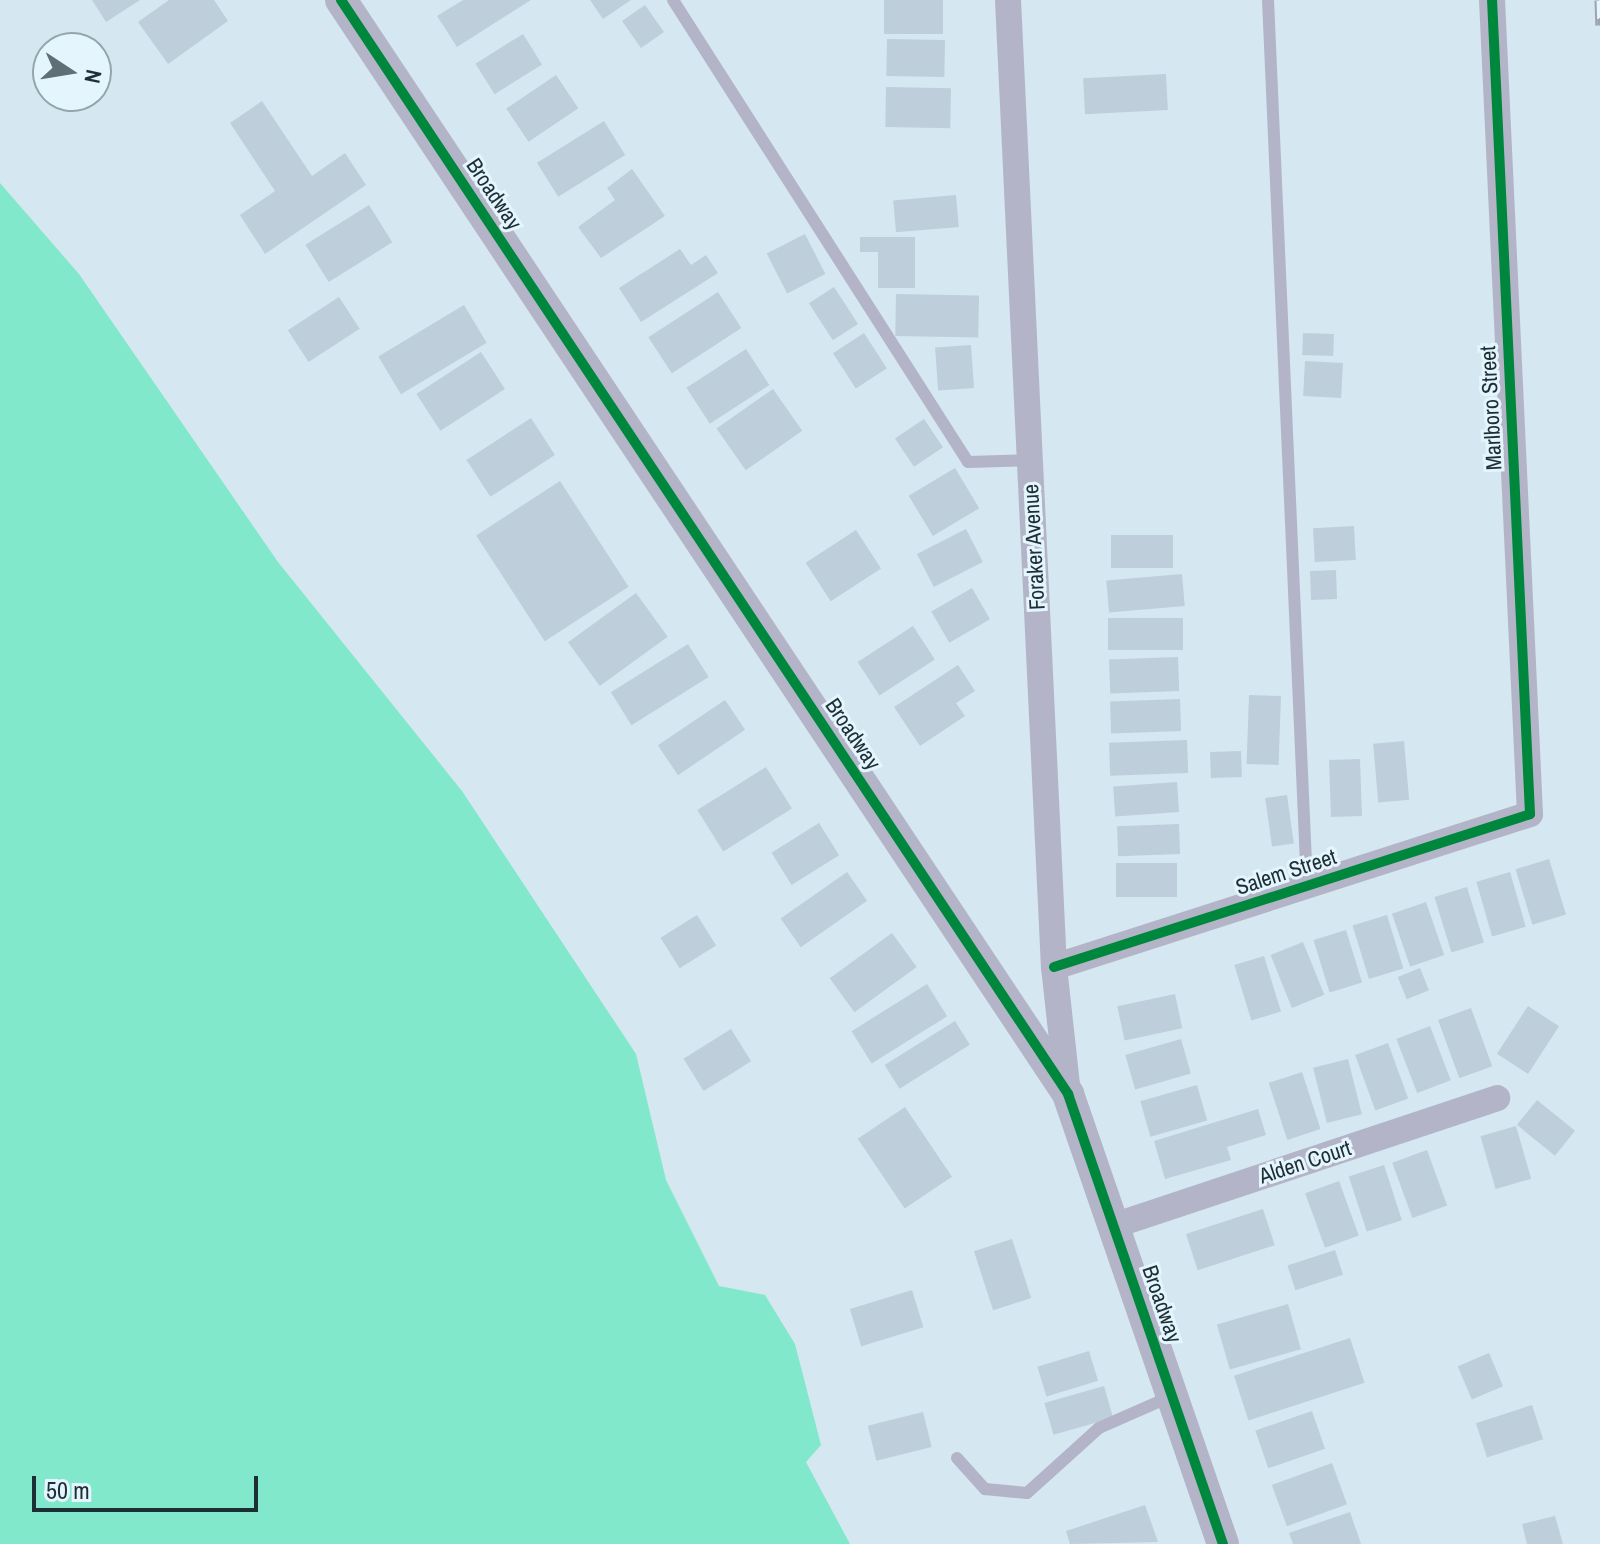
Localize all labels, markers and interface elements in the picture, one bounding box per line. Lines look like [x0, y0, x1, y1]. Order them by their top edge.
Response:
north arrow [32, 32, 112, 112]
text: N [77, 67, 110, 86]
street label: Broadway [461, 153, 527, 235]
street label: Marlboro Street [1475, 345, 1507, 471]
street label: Foraker Avenue [1017, 483, 1051, 611]
street label: Broadway [820, 693, 886, 775]
street label: Salem Street [1232, 843, 1340, 901]
street label: Alden Court [1256, 1135, 1354, 1189]
street label: Broadway [1136, 1262, 1188, 1346]
scale bar [36, 1460, 262, 1510]
text: 50 m [46, 1474, 90, 1506]

